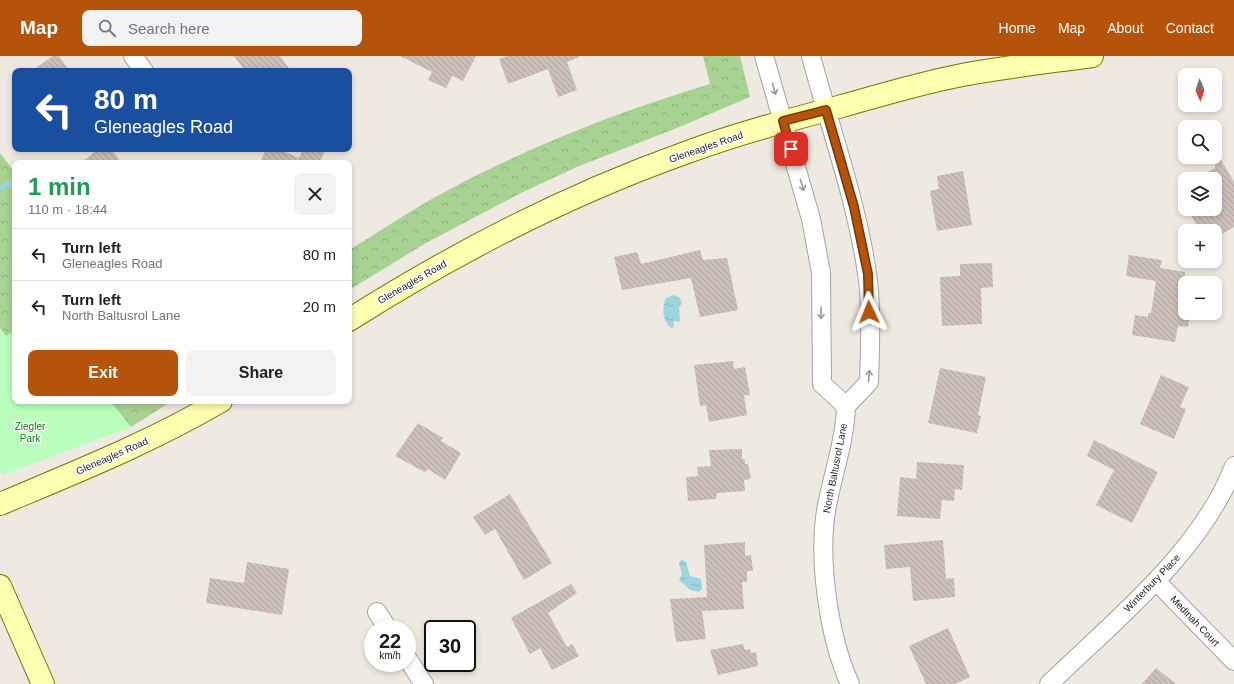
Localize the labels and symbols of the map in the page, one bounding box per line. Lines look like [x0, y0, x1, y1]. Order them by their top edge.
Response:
north arrow [1178, 68, 1222, 112]
one-way arrow [771, 82, 778, 95]
street label: Gleneagles Road [668, 129, 744, 165]
pin [774, 132, 808, 166]
one-way arrow [798, 179, 806, 192]
street label: Gleneagles Road [376, 258, 448, 306]
position arrow [848, 291, 890, 333]
one-way arrow [817, 306, 825, 319]
one-way arrow [865, 370, 872, 383]
park label: Ziegler Park [15, 421, 46, 444]
street label: North Baltusrol Lane [821, 422, 849, 514]
street label: Gleneagles Road [74, 435, 150, 477]
street label: Winterbury Place [1122, 551, 1183, 614]
street label: Medinah Court [1168, 594, 1222, 649]
speed limit sign: 30 [424, 620, 476, 672]

